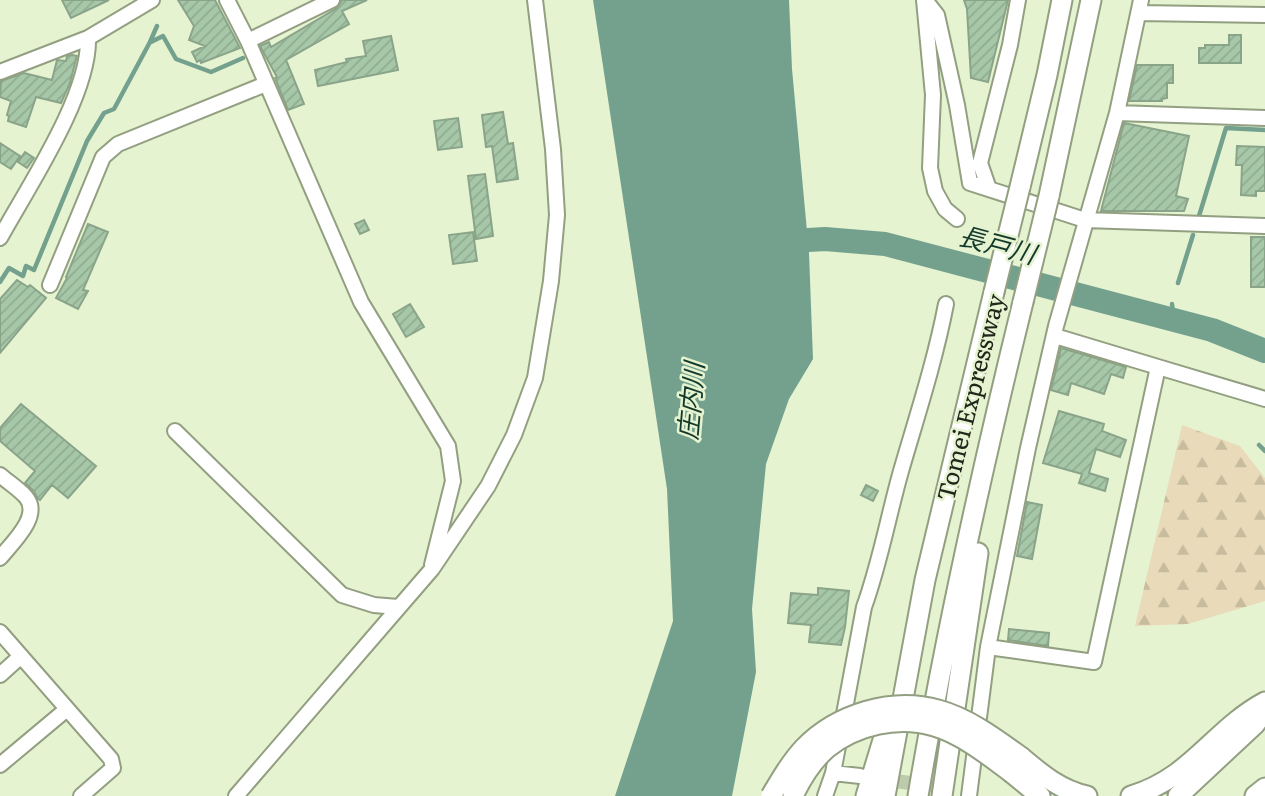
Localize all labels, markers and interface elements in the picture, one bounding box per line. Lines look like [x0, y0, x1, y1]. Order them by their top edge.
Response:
water label: 長戸川 [955, 214, 1044, 273]
street label: Tomei Expressway [926, 290, 1012, 504]
water label: 庄内川 [666, 357, 712, 442]

